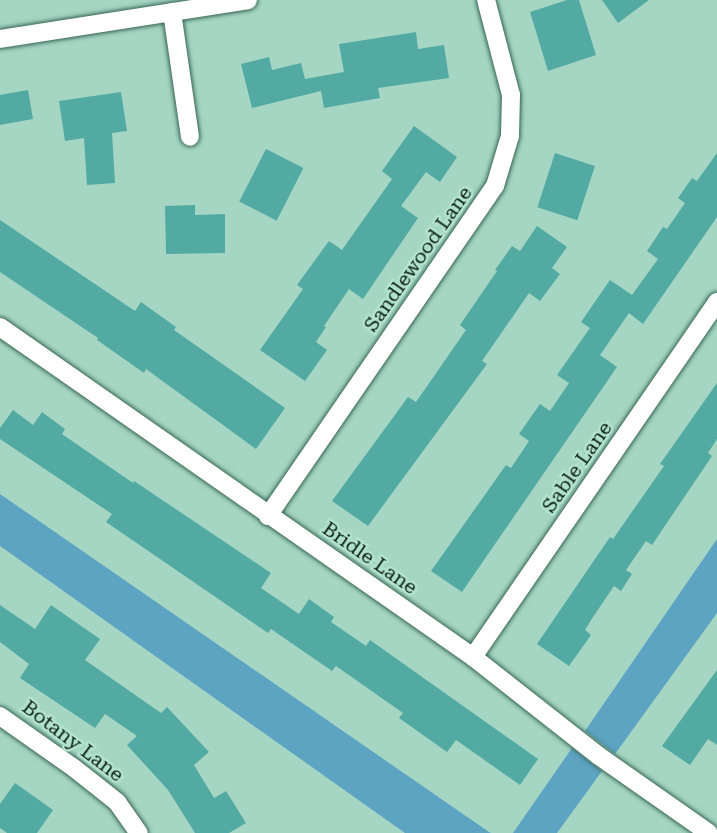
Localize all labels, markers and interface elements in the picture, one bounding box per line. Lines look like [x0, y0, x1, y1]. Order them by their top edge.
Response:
street label: Sandlewood Lane [359, 182, 477, 336]
street label: Sable Lane [537, 417, 617, 517]
street label: Bridle Lane [318, 517, 422, 599]
street label: Botany Lane [18, 695, 128, 787]

